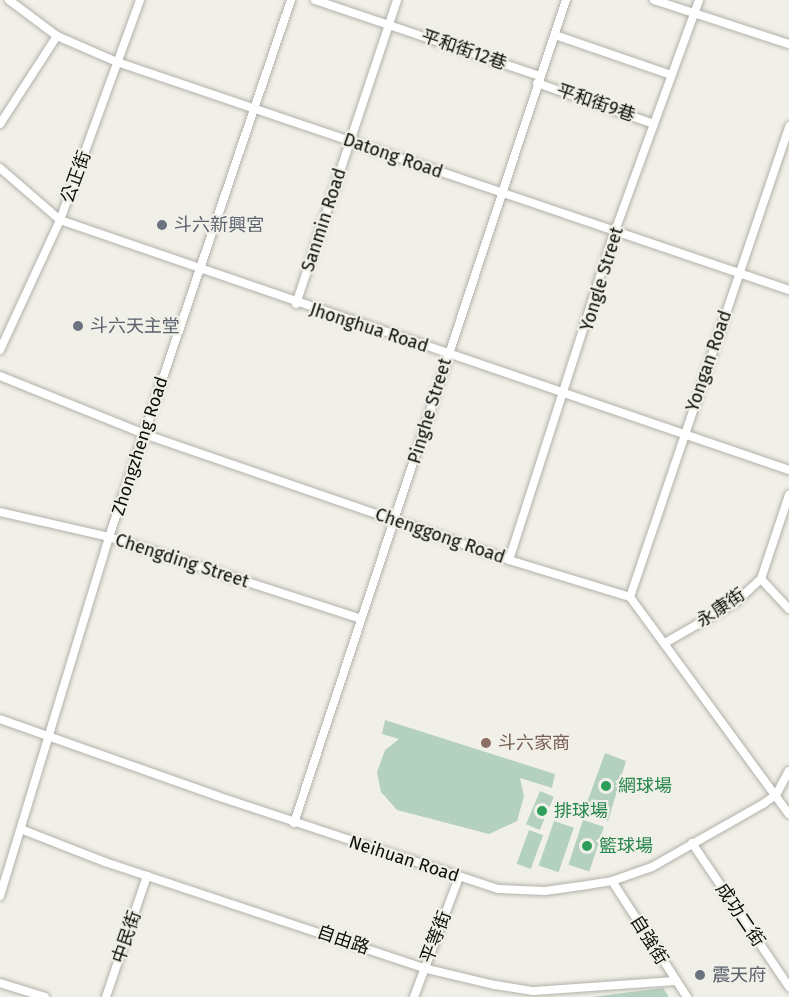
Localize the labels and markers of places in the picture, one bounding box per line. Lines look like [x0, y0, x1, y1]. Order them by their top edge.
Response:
place label: 斗六新興宮 [174, 214, 264, 236]
marker: 斗六新興宮 [155, 218, 169, 232]
place label: 斗六天主堂 [90, 315, 180, 337]
marker: 斗六天主堂 [71, 319, 85, 333]
place label: 斗六家商 [498, 732, 570, 754]
marker: 斗六家商 [479, 736, 493, 750]
place label: 網球場 [618, 775, 672, 797]
marker: 網球場 [599, 779, 613, 793]
place label: 排球場 [554, 800, 608, 822]
marker: 排球場 [535, 804, 549, 818]
place label: 籃球場 [599, 835, 653, 857]
marker: 籃球場 [580, 839, 594, 853]
place label: 震天府 [712, 964, 766, 986]
marker: 震天府 [693, 968, 707, 982]

